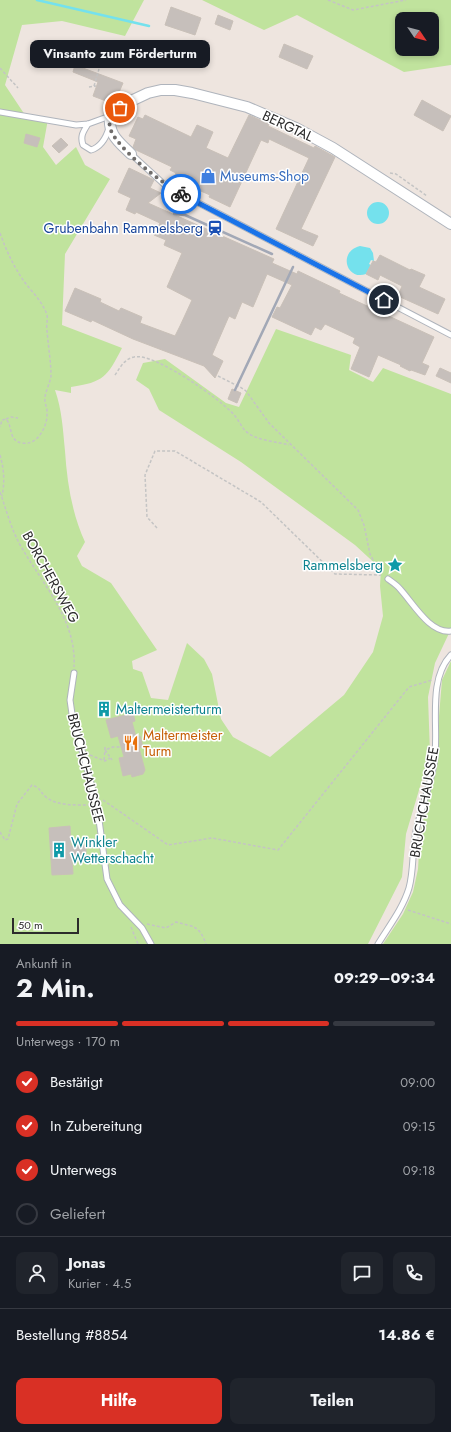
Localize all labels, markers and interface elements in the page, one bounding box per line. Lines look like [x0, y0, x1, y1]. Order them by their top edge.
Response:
north arrow [395, 12, 439, 56]
map controls [395, 12, 439, 56]
callout: Vinsanto zum Förderturm [30, 40, 210, 68]
text: Vinsanto zum Förderturm [43, 44, 197, 63]
pin [103, 91, 137, 125]
icon: bag [109, 97, 131, 119]
street label: BERGTAL [259, 105, 318, 147]
place label: Museums-Shop [220, 166, 309, 186]
shop icon: Museums-Shop [199, 167, 217, 185]
courier [161, 174, 201, 214]
icon: bike [170, 183, 192, 205]
place label: Grubenbahn Rammelsberg [44, 218, 203, 238]
station icon: Grubenbahn Rammelsberg [206, 219, 224, 237]
pin [367, 283, 401, 317]
icon: home [373, 289, 395, 311]
street label: BORCHERSWEG [18, 528, 85, 627]
place label: Rammelsberg [303, 555, 383, 575]
place icon: Rammelsberg [386, 556, 404, 574]
place label: Maltermeisterturm [116, 699, 222, 719]
building icon: Maltermeisterturm [95, 700, 113, 718]
street label: BRUCHCHAUSSEE [63, 711, 109, 825]
place label: Maltermeister Turm [143, 725, 223, 761]
restaurant icon: Maltermeister Turm [122, 734, 140, 752]
street label: BRUCHCHAUSSEE [404, 745, 444, 859]
place label: Winkler Wetterschacht [71, 832, 154, 868]
building icon: Winkler Wetterschacht [50, 841, 68, 859]
scale bar [12, 916, 79, 935]
text: 50 m [18, 917, 43, 933]
text: Ankunft in [16, 954, 72, 973]
text: 09:29–09:34 [334, 967, 435, 989]
text: 2 Min. [16, 969, 95, 1007]
text: Unterwegs · 170 m [16, 1032, 120, 1051]
icon: check [16, 1071, 38, 1093]
text: Bestätigt [50, 1071, 103, 1093]
text: 09:00 [400, 1073, 435, 1092]
icon: check [16, 1115, 38, 1137]
text: In Zubereitung [50, 1115, 142, 1137]
text: 09:15 [403, 1117, 435, 1136]
icon: check [16, 1159, 38, 1181]
text: Unterwegs [50, 1159, 116, 1181]
text: 09:18 [403, 1161, 435, 1180]
text: Geliefert [50, 1203, 105, 1225]
button: person [16, 1252, 58, 1294]
text: Jonas [68, 1252, 105, 1274]
button: chat [341, 1252, 383, 1294]
button: phone [393, 1252, 435, 1294]
text: Kurier · 4.5 [68, 1274, 131, 1293]
text: Bestellung #8854 [16, 1324, 128, 1346]
text: 14.86 € [378, 1324, 435, 1346]
button: Hilfe [16, 1378, 222, 1424]
button: Teilen [230, 1378, 435, 1424]

